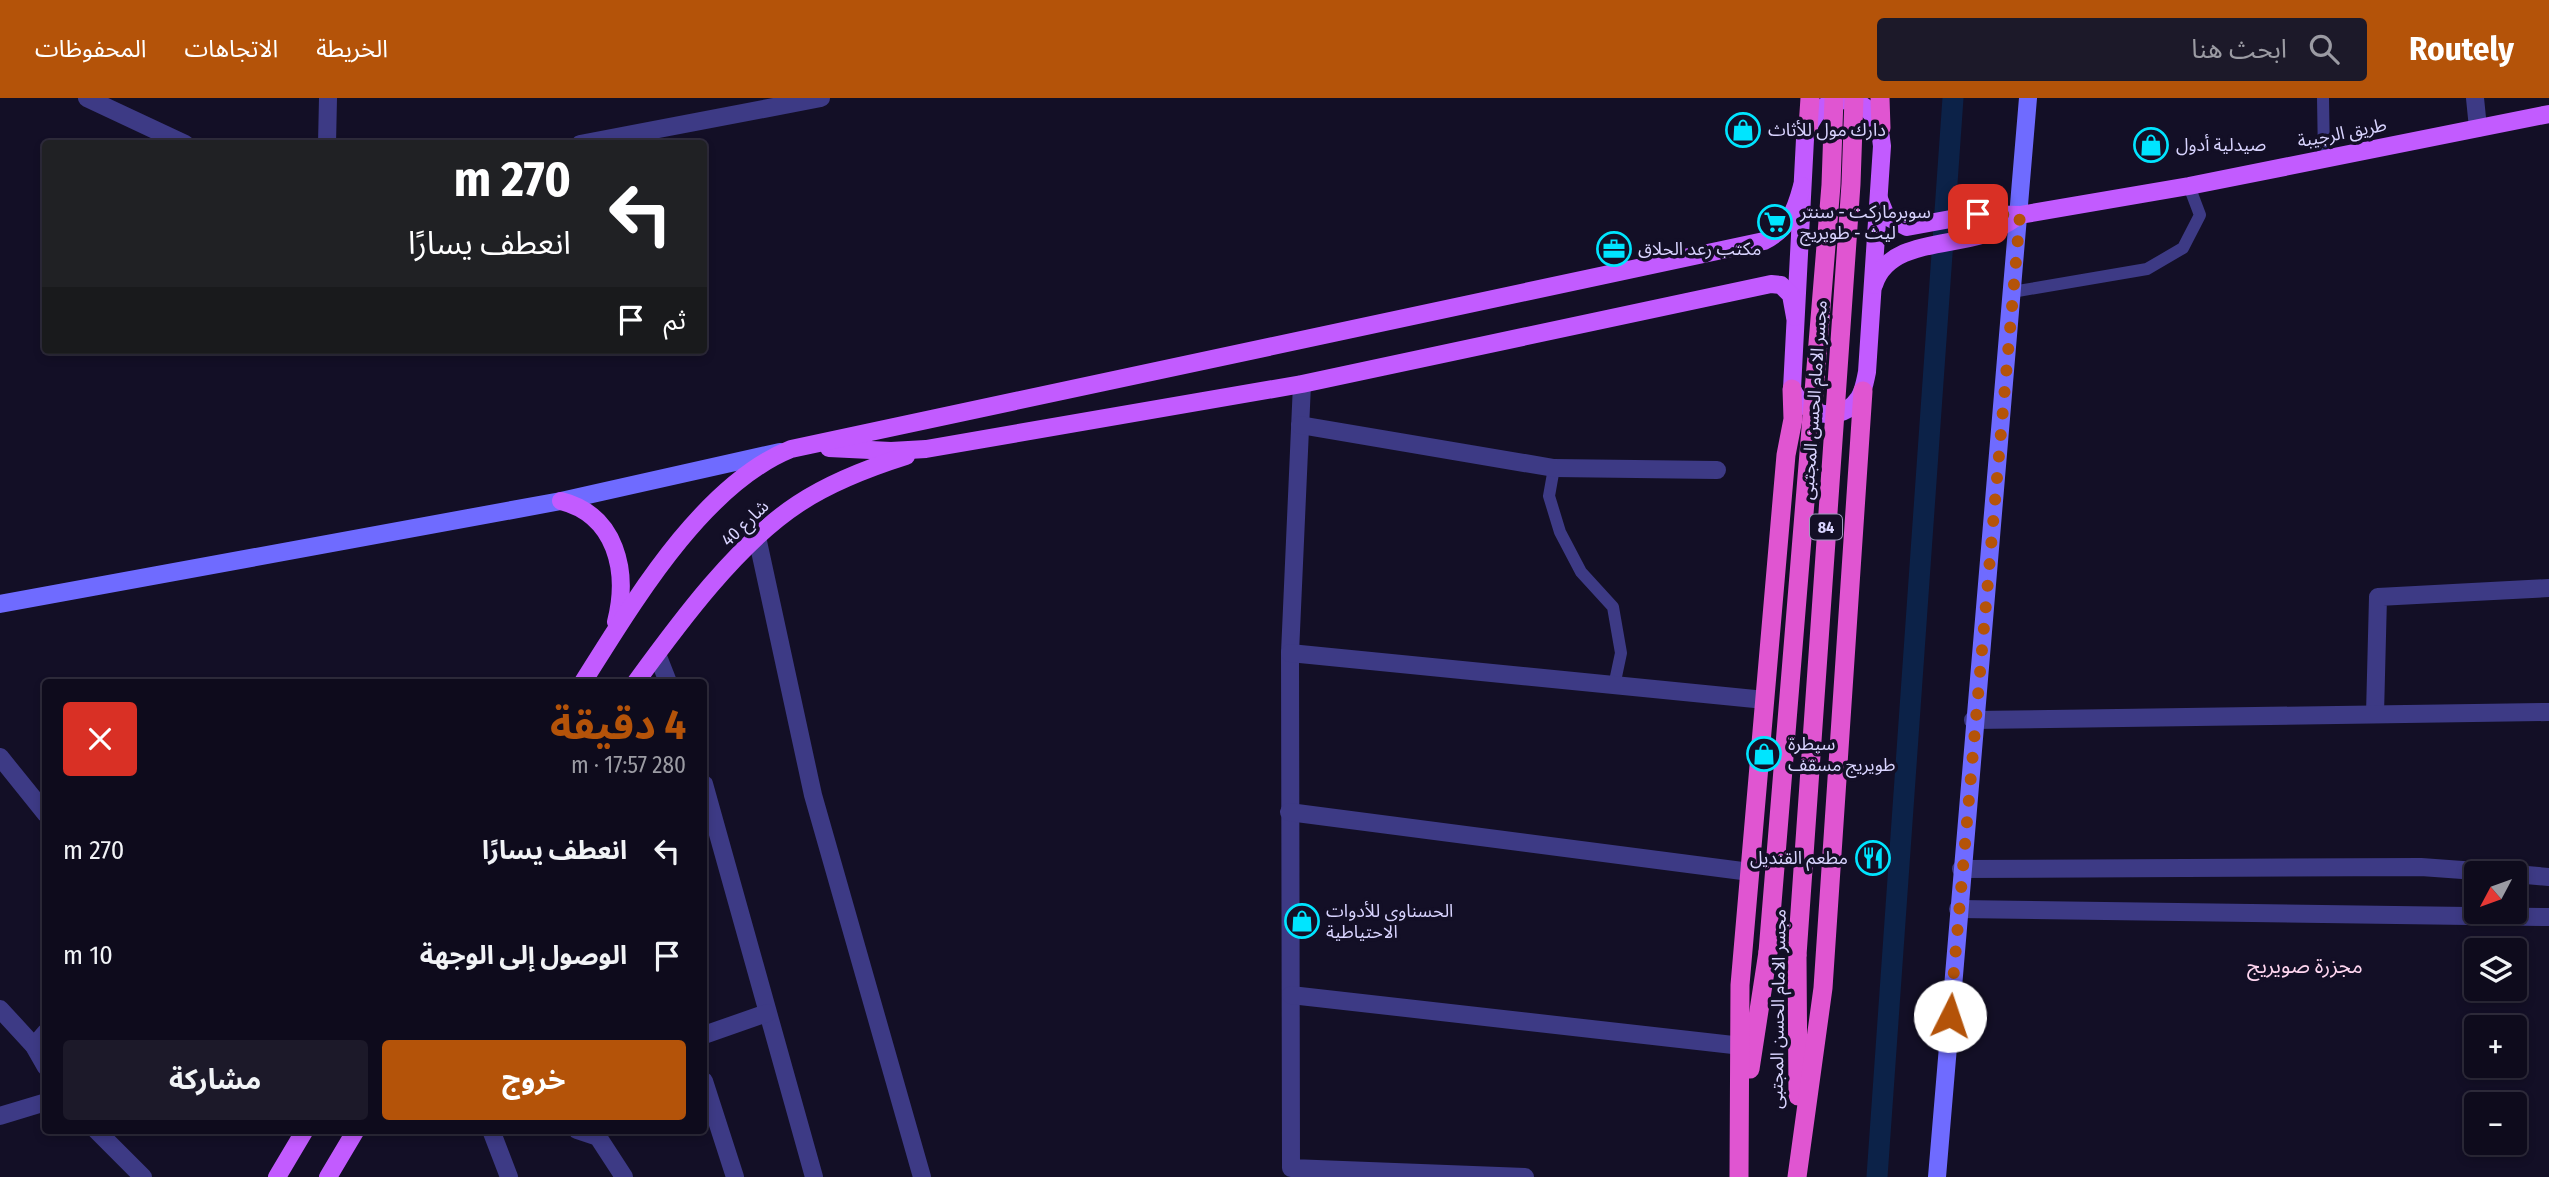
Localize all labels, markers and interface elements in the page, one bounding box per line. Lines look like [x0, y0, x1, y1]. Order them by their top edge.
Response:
search box [1877, 18, 2367, 81]
text: Routely [2409, 29, 2514, 69]
icon: search [2305, 30, 2343, 68]
text: ابحث هنا [2191, 34, 2287, 65]
text: المحفوظات [35, 35, 146, 63]
text: الاتجاهات [184, 35, 278, 63]
text: الخريطة [316, 35, 388, 63]
shop icon: دارك مول للأثاث [1724, 111, 1762, 149]
street label: طريق الرجيبة [2295, 114, 2389, 152]
place label: دارك مول للأثاث [1768, 119, 1886, 141]
shop icon: صيدلية أدول [2132, 126, 2170, 164]
place label: صيدلية أدول [2176, 134, 2266, 156]
text: 270 m [454, 150, 571, 209]
icon: left [595, 168, 686, 259]
pin [1948, 184, 2008, 244]
icon: arrive [1959, 195, 1997, 233]
place label: سوبرماركت - سنتر ليث - طويريج [1799, 201, 1931, 246]
supermarket icon: سوبرماركت - سنتر ليث - طويريج [1756, 203, 1794, 241]
text: انعطف يسارًا [408, 224, 571, 262]
office icon: مكتب رعد الحلاق [1595, 230, 1633, 268]
place label: مكتب رعد الحلاق [1638, 238, 1761, 260]
street label: مجسر الامام الحسن المجتبى [1796, 299, 1835, 501]
icon: arrive [612, 301, 650, 339]
text: ثم [664, 305, 686, 336]
street label: شارع 40 [717, 495, 775, 553]
road number: 84 [1810, 514, 1842, 540]
text: 4 دقيقة [550, 700, 686, 750]
button: close [63, 702, 137, 776]
place label: سيطرة طويريج مسقف [1788, 733, 1895, 778]
shop icon: سيطرة طويريج مسقف [1745, 735, 1783, 773]
text: 280 m · 17:57 [571, 751, 686, 779]
icon: left [648, 832, 686, 870]
text: 270 m [63, 835, 124, 866]
text: انعطف يسارًا [482, 835, 627, 866]
restaurant icon: مطعم القنديل [1854, 839, 1892, 877]
place label: مطعم القنديل [1750, 847, 1848, 871]
north arrow [2464, 861, 2527, 924]
map controls [2464, 861, 2527, 1155]
place label: الحسناوي للأدوات الاحتياطية [1326, 900, 1453, 943]
shop icon: الحسناوي للأدوات الاحتياطية [1283, 902, 1321, 940]
street label: مجسر الامام الحسن المجتبى [1765, 909, 1794, 1109]
icon: arrive [648, 937, 686, 975]
button: layers [2464, 938, 2527, 1001]
text: 10 m [63, 940, 113, 971]
text: الوصول إلى الوجهة [420, 940, 627, 971]
district label: مجزرة صويريج [2247, 953, 2363, 981]
position arrow [1913, 979, 1987, 1053]
button: + [2464, 1015, 2527, 1078]
button: مشاركة [63, 1040, 368, 1120]
button: خروج [382, 1040, 686, 1120]
button: − [2464, 1092, 2527, 1155]

